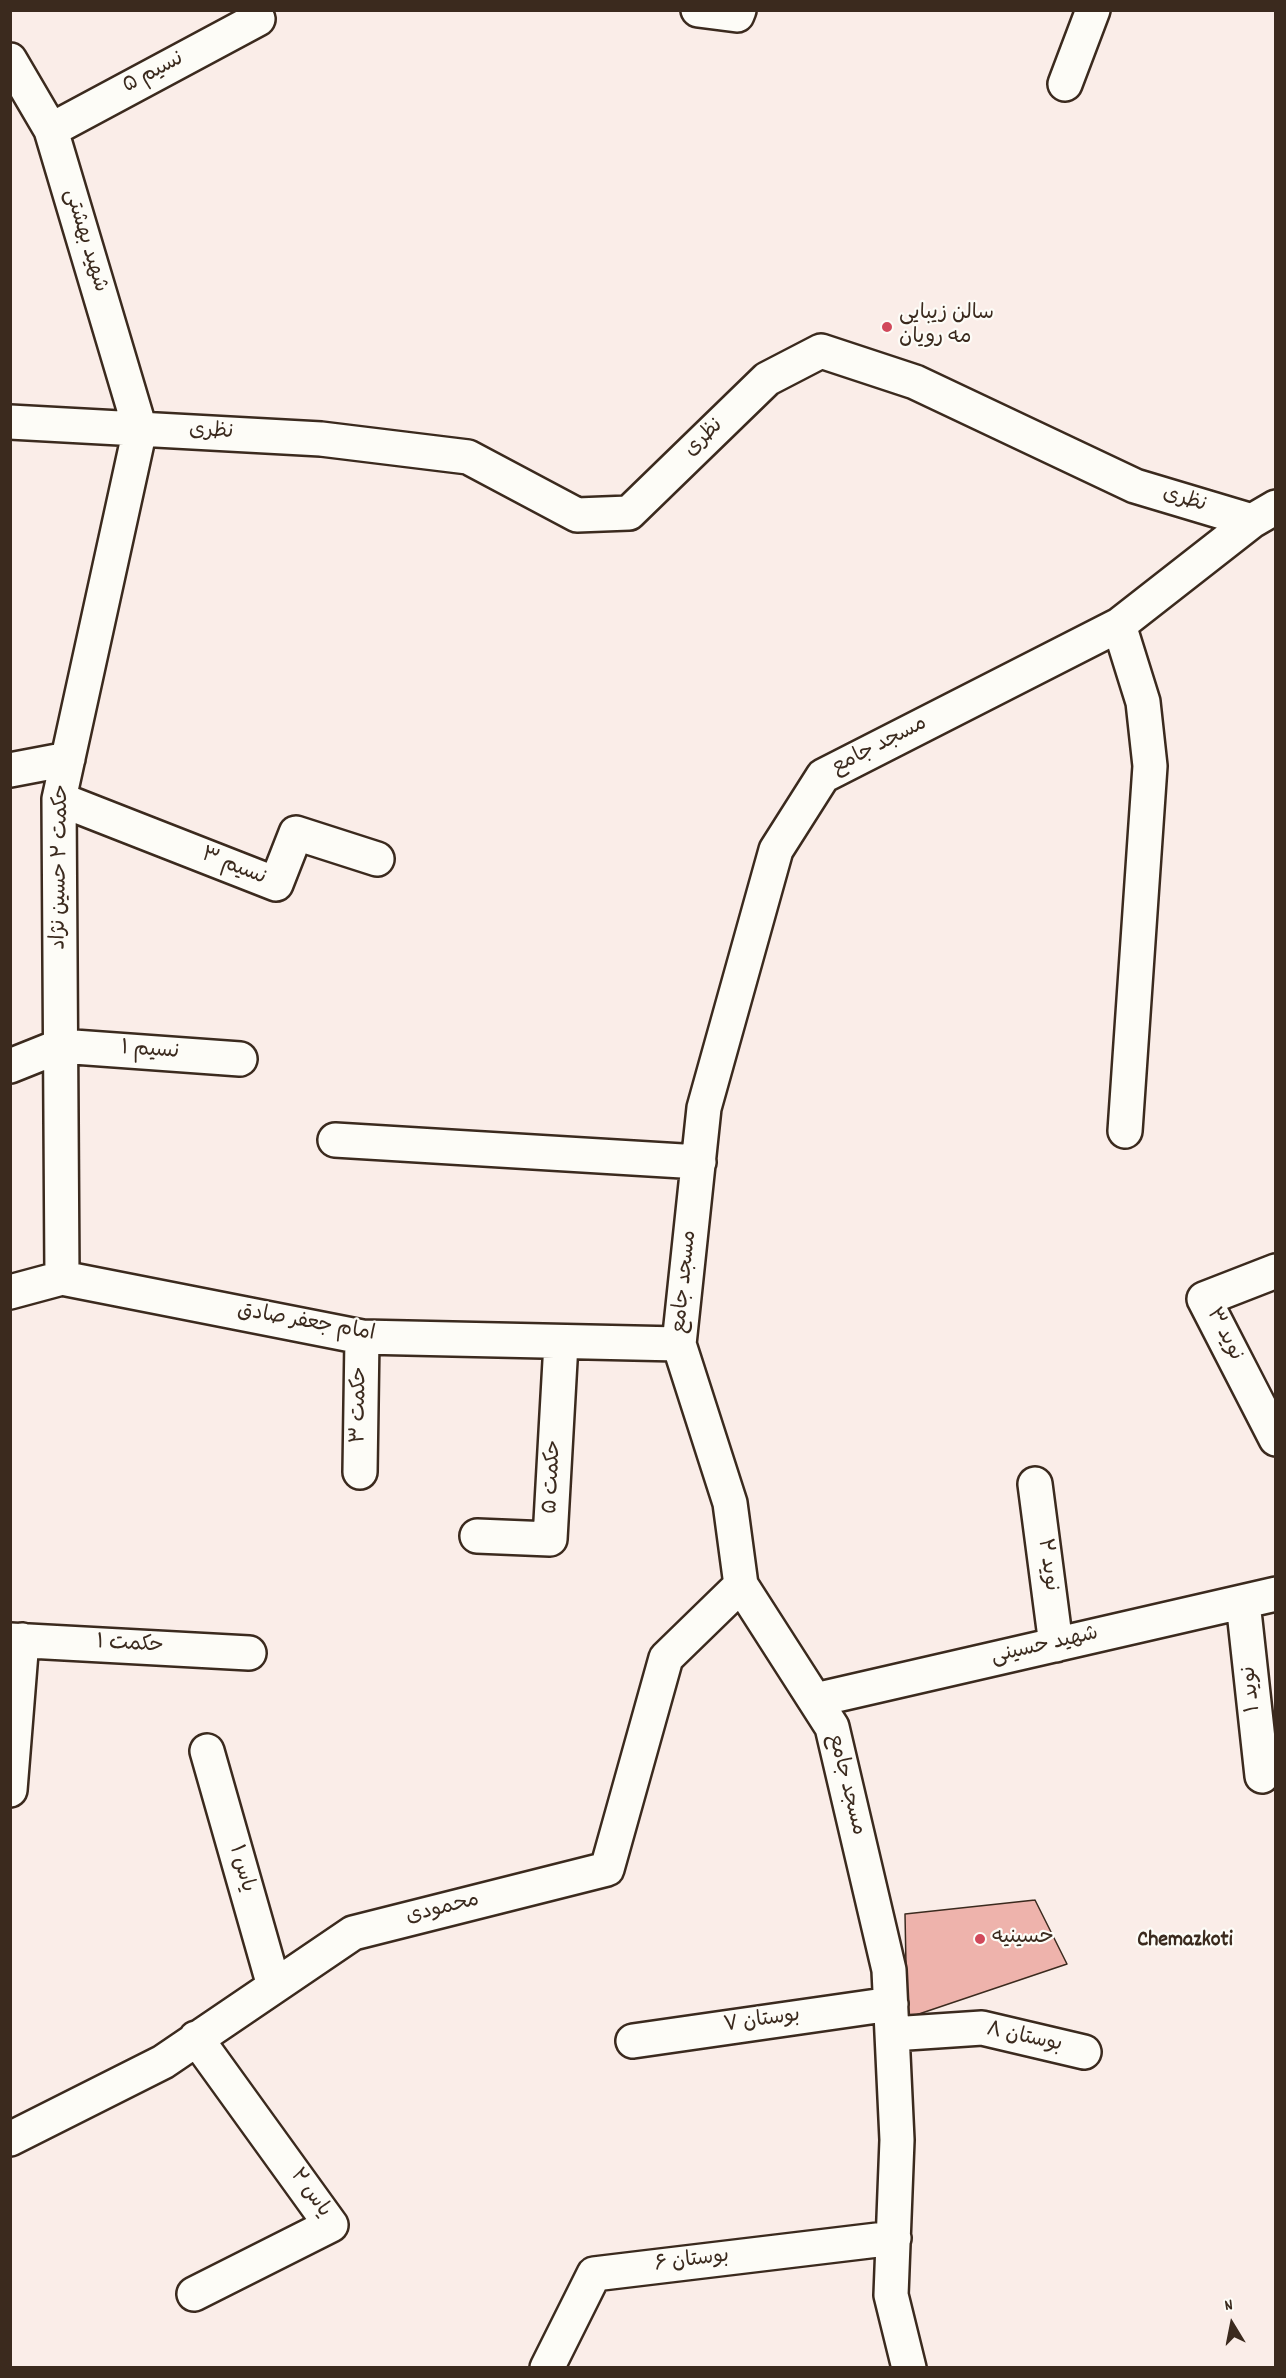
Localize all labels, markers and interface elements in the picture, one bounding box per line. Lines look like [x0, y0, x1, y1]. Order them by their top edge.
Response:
street label: نسیم ۵ [119, 48, 189, 100]
street label: شهید بهشتی [56, 186, 112, 296]
place label: سالن زیبایی مه رویان [899, 302, 994, 352]
marker: سالن زیبایی مه رویان [880, 320, 894, 334]
street label: نظری [680, 415, 730, 463]
street label: نظری [188, 419, 234, 447]
street label: نظری [1159, 482, 1209, 520]
street label: مسجد جامع [828, 712, 932, 782]
street label: حکمت ۲ حسین نژاد [48, 784, 76, 950]
street label: نسیم ۳ [197, 844, 269, 892]
street label: نسیم ۱ [120, 1037, 180, 1067]
street label: مسجد جامع [668, 1229, 704, 1335]
street label: امام جعفر صادق [235, 1299, 377, 1349]
street label: نوید ۳ [1199, 1304, 1247, 1366]
street label: حکمت ۳ [348, 1366, 374, 1444]
street label: حکمت ۵ [539, 1439, 569, 1515]
street label: نوید ۲ [1030, 1537, 1062, 1593]
street label: شهید حسینی [989, 1622, 1101, 1672]
street label: حکمت ۱ [96, 1632, 164, 1660]
street label: نوید ۱ [1238, 1665, 1268, 1713]
street label: مسجد جامع [820, 1732, 870, 1838]
street label: یاس ۱ [221, 1843, 259, 1895]
street label: محمودی [404, 1889, 482, 1931]
place label: حسینیه [992, 1926, 1054, 1952]
district label: Chemazkoti [1137, 1929, 1233, 1955]
marker: حسینیه [973, 1932, 987, 1946]
street label: بوستان ۷ [722, 2004, 802, 2040]
street label: بوستان ۸ [984, 2019, 1064, 2059]
street label: یاس ۲ [283, 2165, 335, 2223]
street label: بوستان ۶ [653, 2245, 731, 2279]
north arrow [1202, 2294, 1262, 2354]
text: N [1223, 2294, 1235, 2318]

